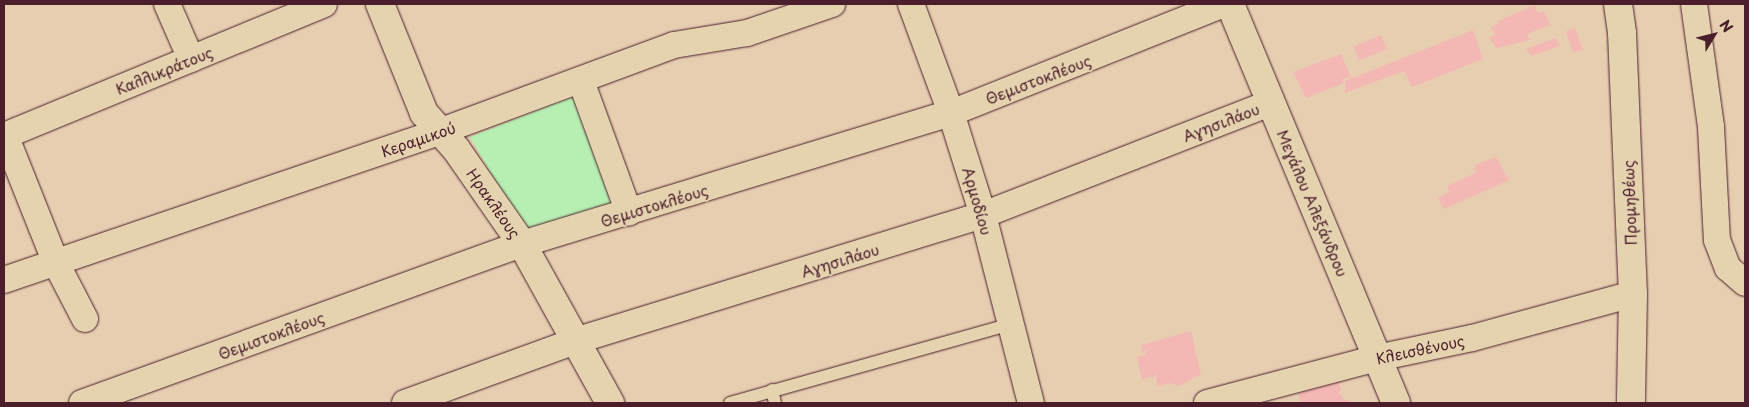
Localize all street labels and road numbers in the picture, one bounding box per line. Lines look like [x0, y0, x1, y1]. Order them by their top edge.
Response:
street label: Καλλικράτους [113, 42, 215, 98]
street label: Θεμιστοκλέους [983, 51, 1093, 107]
street label: Αγησιλάου [1180, 99, 1262, 145]
street label: Κεραμικού [378, 118, 458, 160]
street label: Μεγάλου Αλεξάνδρου [1274, 127, 1352, 279]
street label: Προμηθέως [1619, 160, 1639, 246]
street label: Ηρακλέους [463, 165, 525, 241]
street label: Αρμοδίου [960, 165, 996, 237]
street label: Θεμιστοκλέους [598, 180, 710, 230]
street label: Αγησιλάου [799, 240, 881, 280]
street label: Θεμιστοκλέους [216, 307, 326, 363]
street label: Κλεισθένους [1374, 331, 1466, 367]

